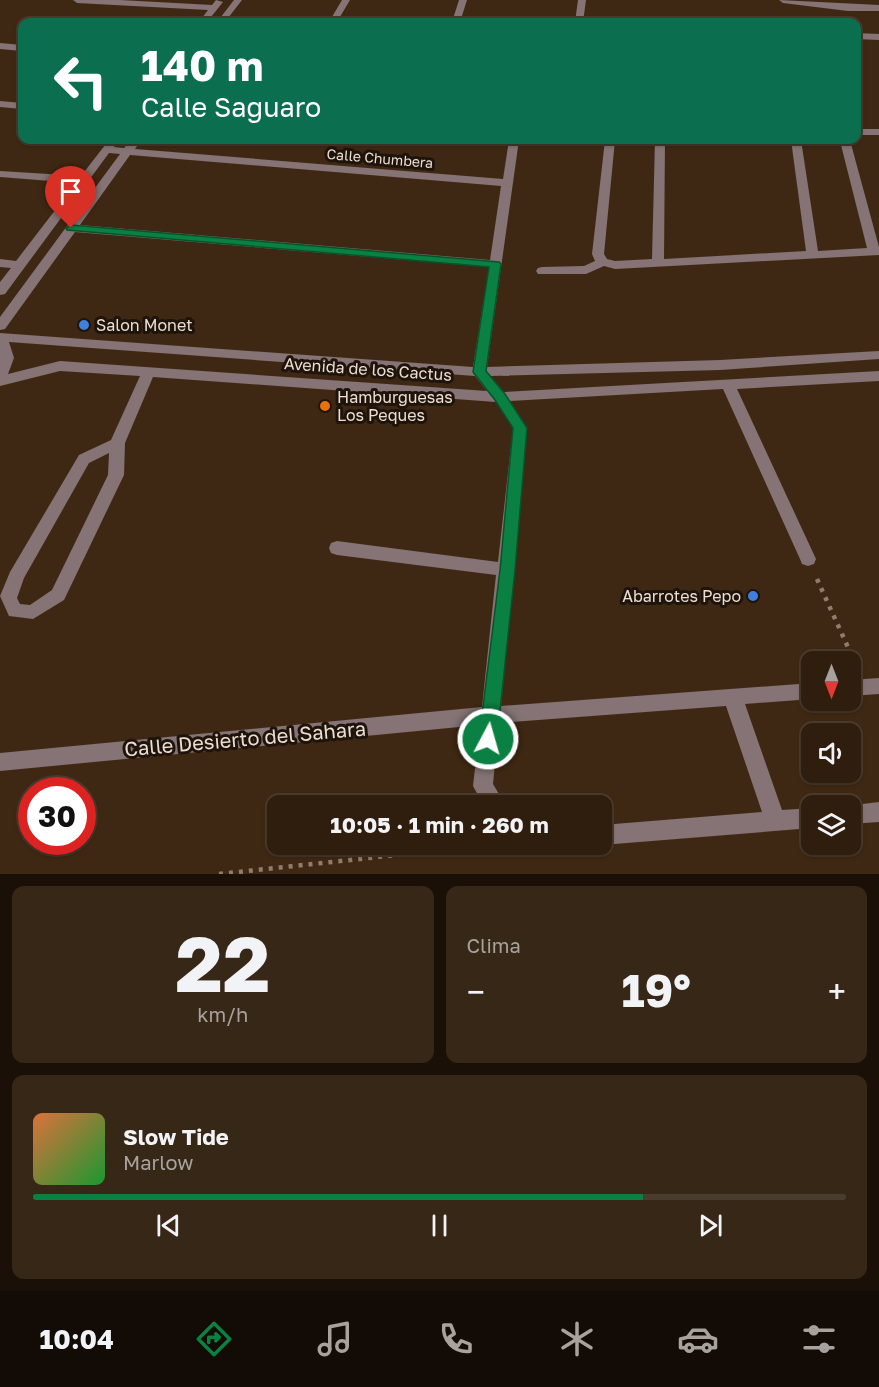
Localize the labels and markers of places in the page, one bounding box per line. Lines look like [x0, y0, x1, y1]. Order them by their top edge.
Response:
pin [45, 166, 96, 228]
place label: Salon Monet [96, 315, 193, 335]
marker: Salon Monet [77, 318, 91, 332]
place label: Hamburguesas Los Peques [337, 387, 453, 425]
marker: Hamburguesas Los Peques [318, 399, 332, 413]
place label: Abarrotes Pepo [622, 586, 741, 606]
marker: Abarrotes Pepo [746, 589, 760, 603]

